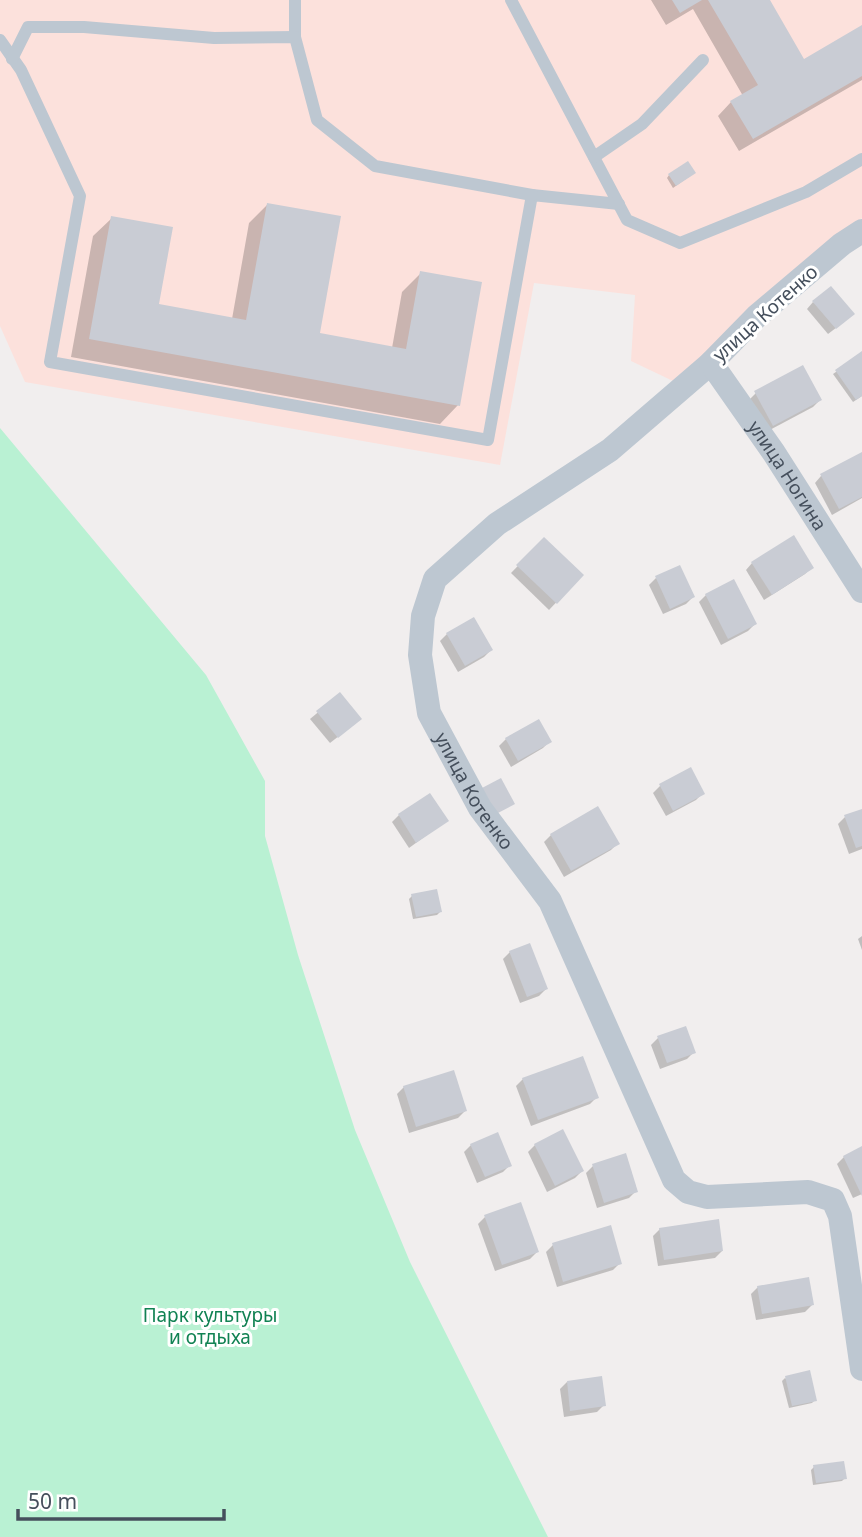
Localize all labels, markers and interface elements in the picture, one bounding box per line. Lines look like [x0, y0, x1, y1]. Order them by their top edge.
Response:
street label: улица Котенко [707, 259, 823, 367]
street label: улица Ногина [742, 415, 833, 535]
street label: улица Котенко [429, 727, 520, 855]
park label: Парк культуры и отдыха [143, 1302, 277, 1350]
scale bar [18, 1478, 224, 1522]
text: 50 m [28, 1487, 77, 1515]

